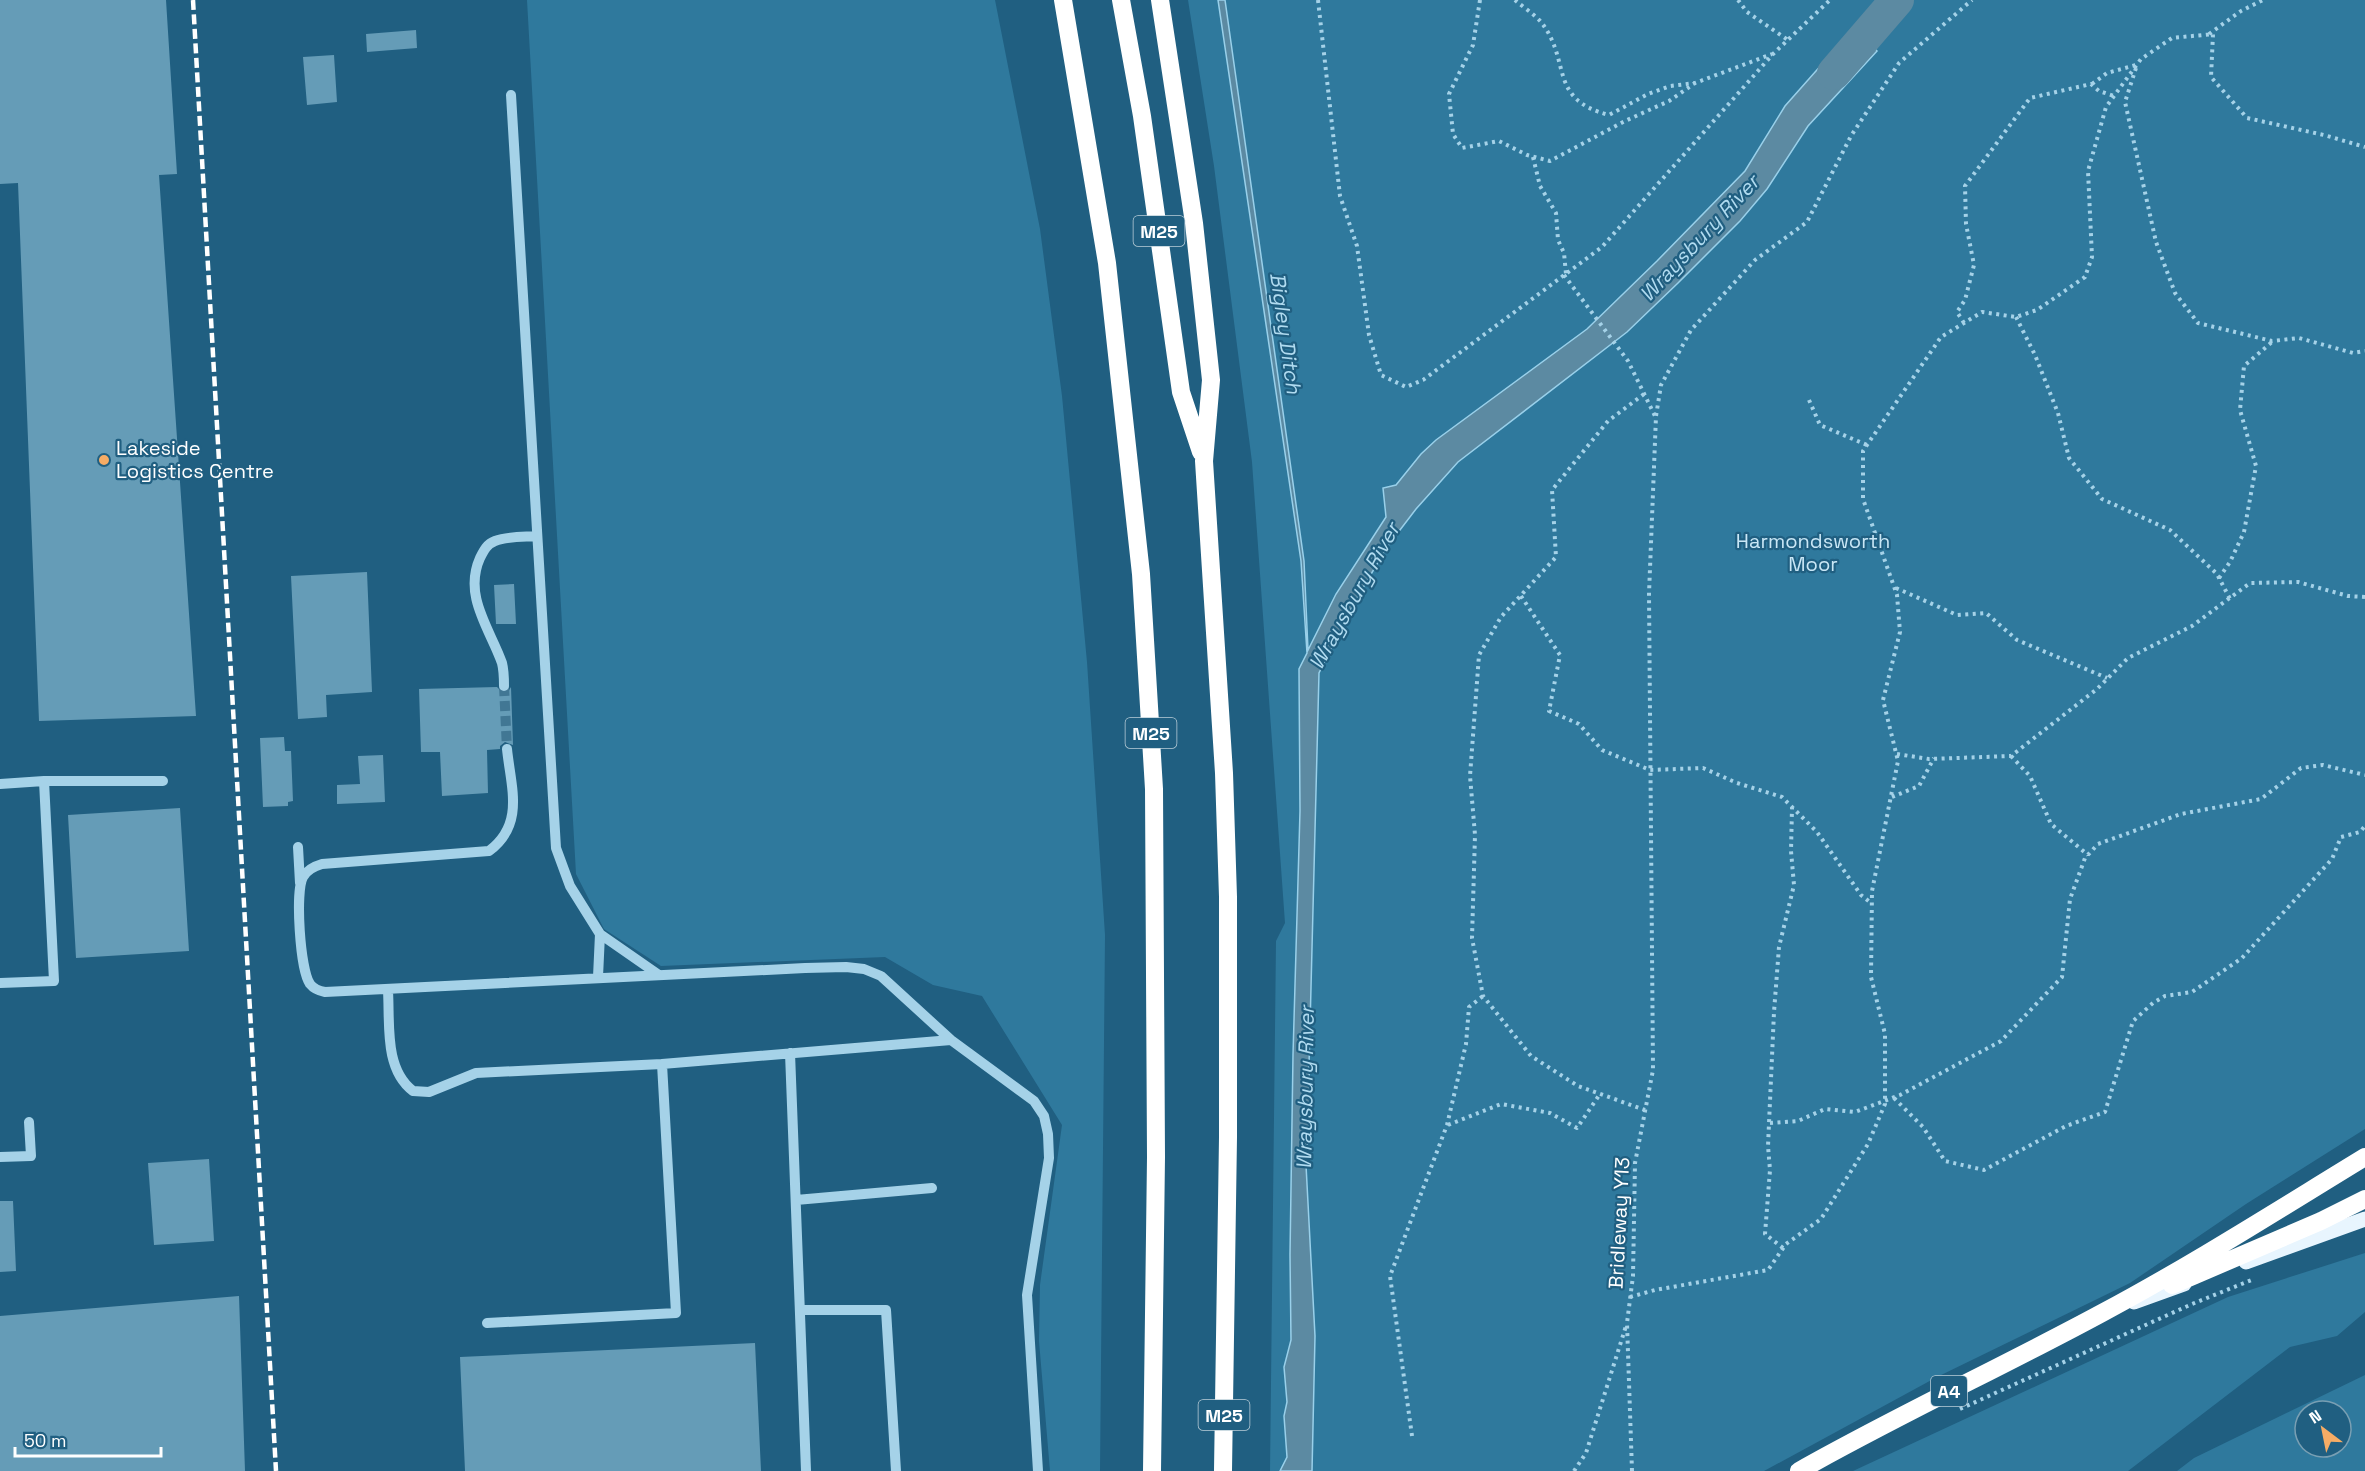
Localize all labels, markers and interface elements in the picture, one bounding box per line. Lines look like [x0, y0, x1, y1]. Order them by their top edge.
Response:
water label: Wraysbury River [1633, 167, 1766, 307]
road number: M25 [1134, 216, 1184, 246]
water label: Bigley Ditch [1264, 271, 1308, 396]
place label: Lakeside Logistics Centre [116, 435, 274, 484]
marker: Lakeside Logistics Centre [97, 453, 111, 467]
water label: Wraysbury River [1302, 516, 1407, 674]
park label: Harmondsworth Moor [1736, 528, 1890, 577]
road number: M25 [1126, 718, 1176, 748]
water label: Wraysbury River [1290, 1004, 1320, 1170]
street label: Bridleway Y13 [1603, 1156, 1635, 1290]
road number: A4 [1931, 1376, 1967, 1406]
north arrow [2293, 1399, 2353, 1459]
road number: M25 [1198, 1400, 1250, 1430]
text: N [2305, 1405, 2325, 1428]
scale bar [15, 1420, 160, 1458]
text: 50 m [24, 1429, 66, 1452]

